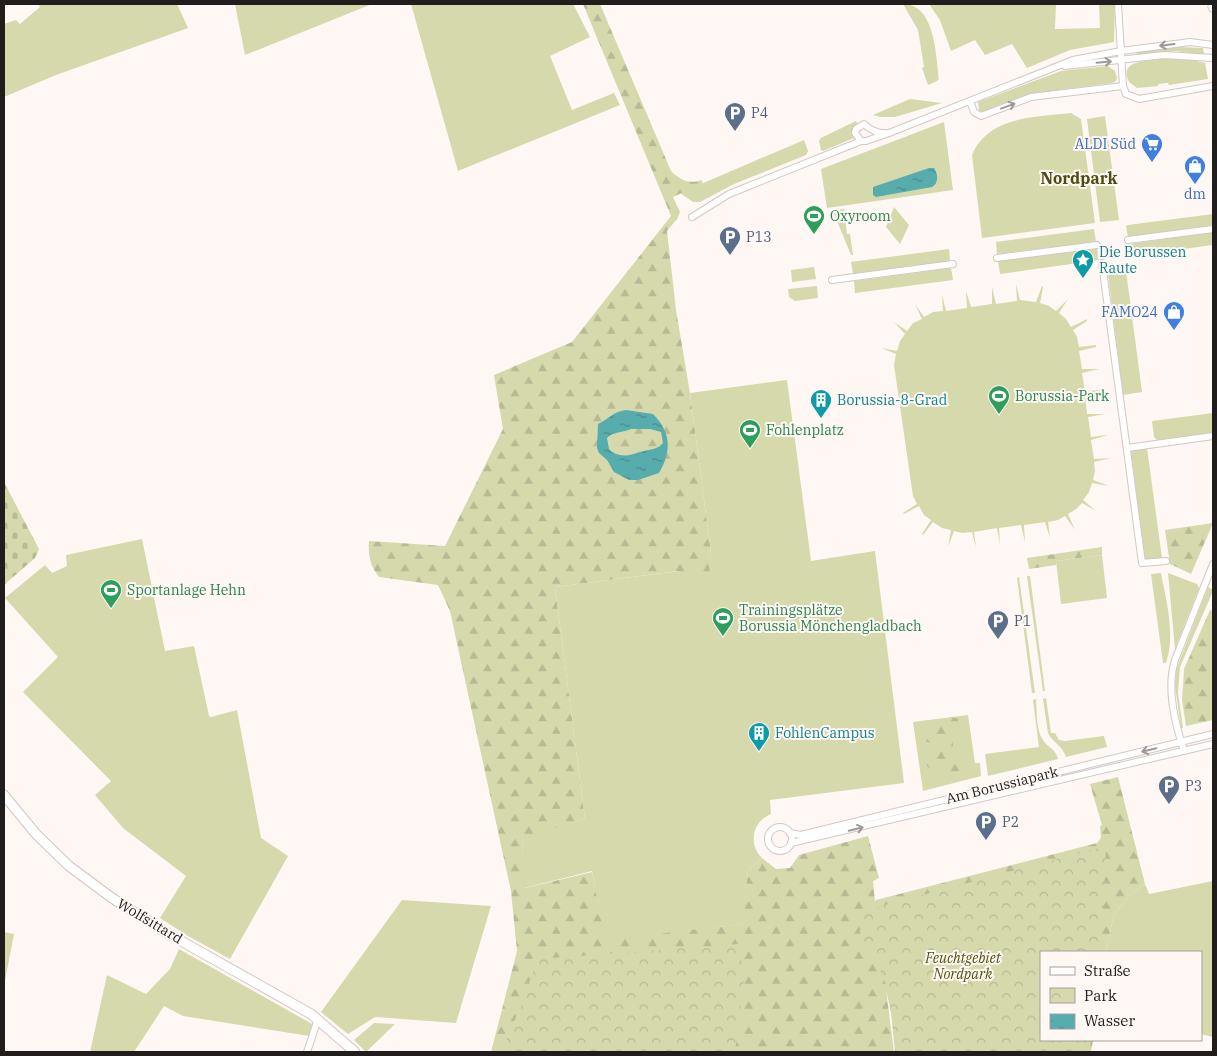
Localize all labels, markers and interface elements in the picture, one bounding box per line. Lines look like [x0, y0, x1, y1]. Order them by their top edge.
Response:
one-way arrow [1160, 40, 1176, 50]
one-way arrow [1096, 57, 1112, 67]
parking icon: P4 [723, 101, 747, 132]
one-way arrow [1000, 101, 1015, 110]
place label: P4 [751, 104, 768, 122]
supermarket icon: ALDI Süd [1140, 132, 1164, 163]
place label: ALDI Süd [1075, 135, 1136, 153]
shop icon: dm [1183, 154, 1207, 185]
district label: Nordpark [1041, 168, 1118, 188]
place label: dm [1184, 185, 1206, 203]
sports icon: Oxyroom [802, 204, 826, 235]
place label: Oxyroom [830, 207, 891, 225]
parking icon: P13 [718, 225, 742, 256]
place label: P13 [746, 228, 772, 246]
place label: Die Borussen Raute [1099, 243, 1187, 277]
place icon: Die Borussen Raute [1071, 248, 1095, 279]
shop icon: FAMO24 [1162, 300, 1186, 331]
place label: FAMO24 [1101, 303, 1158, 321]
sports icon: Borussia-Park [987, 384, 1011, 415]
place label: Borussia-Park [1015, 387, 1110, 405]
building icon: Borussia-8-Grad [809, 388, 833, 419]
place label: Borussia-8-Grad [837, 391, 948, 409]
sports icon: Fohlenplatz [738, 418, 762, 449]
place label: Fohlenplatz [766, 421, 844, 439]
sports icon: Sportanlage Hehn [99, 578, 123, 609]
place label: Sportanlage Hehn [127, 581, 246, 599]
place label: Trainingsplätze Borussia Mönchengladbach [739, 601, 922, 635]
sports icon: Trainingsplätze Borussia Mönchengladbach [711, 606, 735, 637]
parking icon: P1 [986, 609, 1010, 640]
place label: P1 [1014, 612, 1031, 630]
building icon: FohlenCampus [747, 721, 771, 752]
place label: FohlenCampus [775, 724, 875, 742]
one-way arrow [1141, 746, 1157, 755]
street label: Am Borussiapark [944, 762, 1061, 808]
parking icon: P3 [1157, 774, 1181, 805]
place label: P3 [1185, 777, 1202, 795]
parking icon: P2 [974, 810, 998, 841]
place label: P2 [1002, 813, 1019, 831]
one-way arrow [847, 824, 863, 833]
street label: Wolfsittard [114, 894, 186, 948]
park label: Feuchtgebiet Nordpark [924, 949, 1002, 983]
legend [1040, 951, 1202, 1041]
text: Straße [1084, 961, 1131, 980]
text: Park [1084, 986, 1117, 1005]
text: Wasser [1084, 1011, 1135, 1030]

